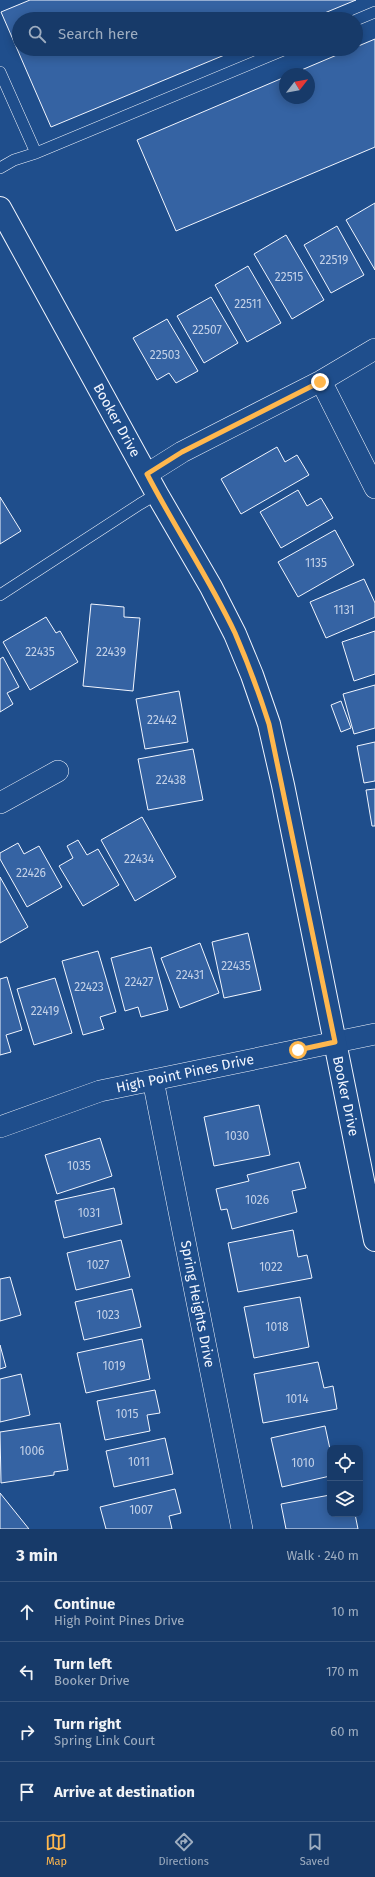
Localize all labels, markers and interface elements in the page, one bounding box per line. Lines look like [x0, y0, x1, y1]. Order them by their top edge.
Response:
search box [12, 12, 363, 56]
icon: search [26, 23, 48, 45]
text: Search here [58, 25, 138, 43]
north arrow [279, 68, 315, 104]
house number: 22519 [320, 253, 348, 267]
house number: 22515 [275, 270, 303, 284]
house number: 22511 [234, 297, 262, 311]
house number: 22507 [192, 323, 222, 337]
house number: 22503 [150, 348, 180, 362]
route end [311, 373, 329, 391]
street label: Booker Drive [89, 380, 144, 460]
house number: 1135 [305, 556, 327, 570]
house number: 1131 [333, 603, 355, 617]
house number: 22435 [25, 645, 55, 659]
house number: 22439 [96, 645, 126, 659]
house number: 22442 [147, 713, 177, 727]
house number: 22438 [156, 773, 187, 787]
house number: 22434 [124, 852, 155, 866]
house number: 22426 [16, 866, 46, 880]
house number: 22435 [221, 959, 251, 973]
house number: 22431 [176, 968, 204, 982]
house number: 22427 [125, 975, 153, 989]
house number: 22423 [74, 980, 104, 994]
house number: 22419 [31, 1004, 59, 1018]
route start [289, 1041, 307, 1059]
street label: High Point Pines Drive [115, 1051, 256, 1096]
street label: Booker Drive [329, 1054, 362, 1138]
house number: 1030 [225, 1129, 250, 1143]
house number: 1035 [67, 1159, 91, 1173]
house number: 1026 [245, 1193, 269, 1207]
house number: 1031 [78, 1206, 100, 1220]
street label: Spring Heights Drive [177, 1239, 218, 1369]
house number: 1027 [87, 1258, 109, 1272]
house number: 1022 [259, 1260, 283, 1274]
house number: 1023 [96, 1308, 120, 1322]
house number: 1018 [265, 1320, 289, 1334]
house number: 1019 [102, 1359, 126, 1373]
house number: 1014 [285, 1392, 309, 1406]
house number: 1015 [116, 1407, 138, 1421]
house number: 1006 [20, 1444, 44, 1458]
map controls [327, 1445, 363, 1517]
button: locate [327, 1445, 363, 1481]
house number: 1011 [128, 1455, 150, 1469]
house number: 1010 [291, 1456, 315, 1470]
button: layers [327, 1481, 363, 1517]
house number: 1007 [129, 1503, 153, 1517]
text: 3 min [16, 1545, 58, 1566]
text: Walk · 240 m [286, 1548, 359, 1563]
text: Continue [54, 1595, 115, 1613]
icon: ahead [16, 1601, 38, 1623]
text: 10 m [332, 1604, 359, 1619]
text: High Point Pines Drive [54, 1613, 184, 1628]
text: Turn left [54, 1655, 112, 1673]
icon: left [16, 1661, 38, 1683]
text: 170 m [326, 1664, 359, 1679]
text: Booker Drive [54, 1673, 130, 1688]
text: Turn right [54, 1715, 121, 1733]
icon: right [16, 1721, 38, 1743]
text: 60 m [330, 1724, 359, 1739]
text: Spring Link Court [54, 1733, 155, 1748]
icon: arrive [16, 1781, 38, 1803]
text: Arrive at destination [54, 1783, 195, 1801]
tab: Map [45, 1831, 67, 1868]
tab: Directions [158, 1831, 209, 1868]
tab: Saved [300, 1831, 330, 1868]

